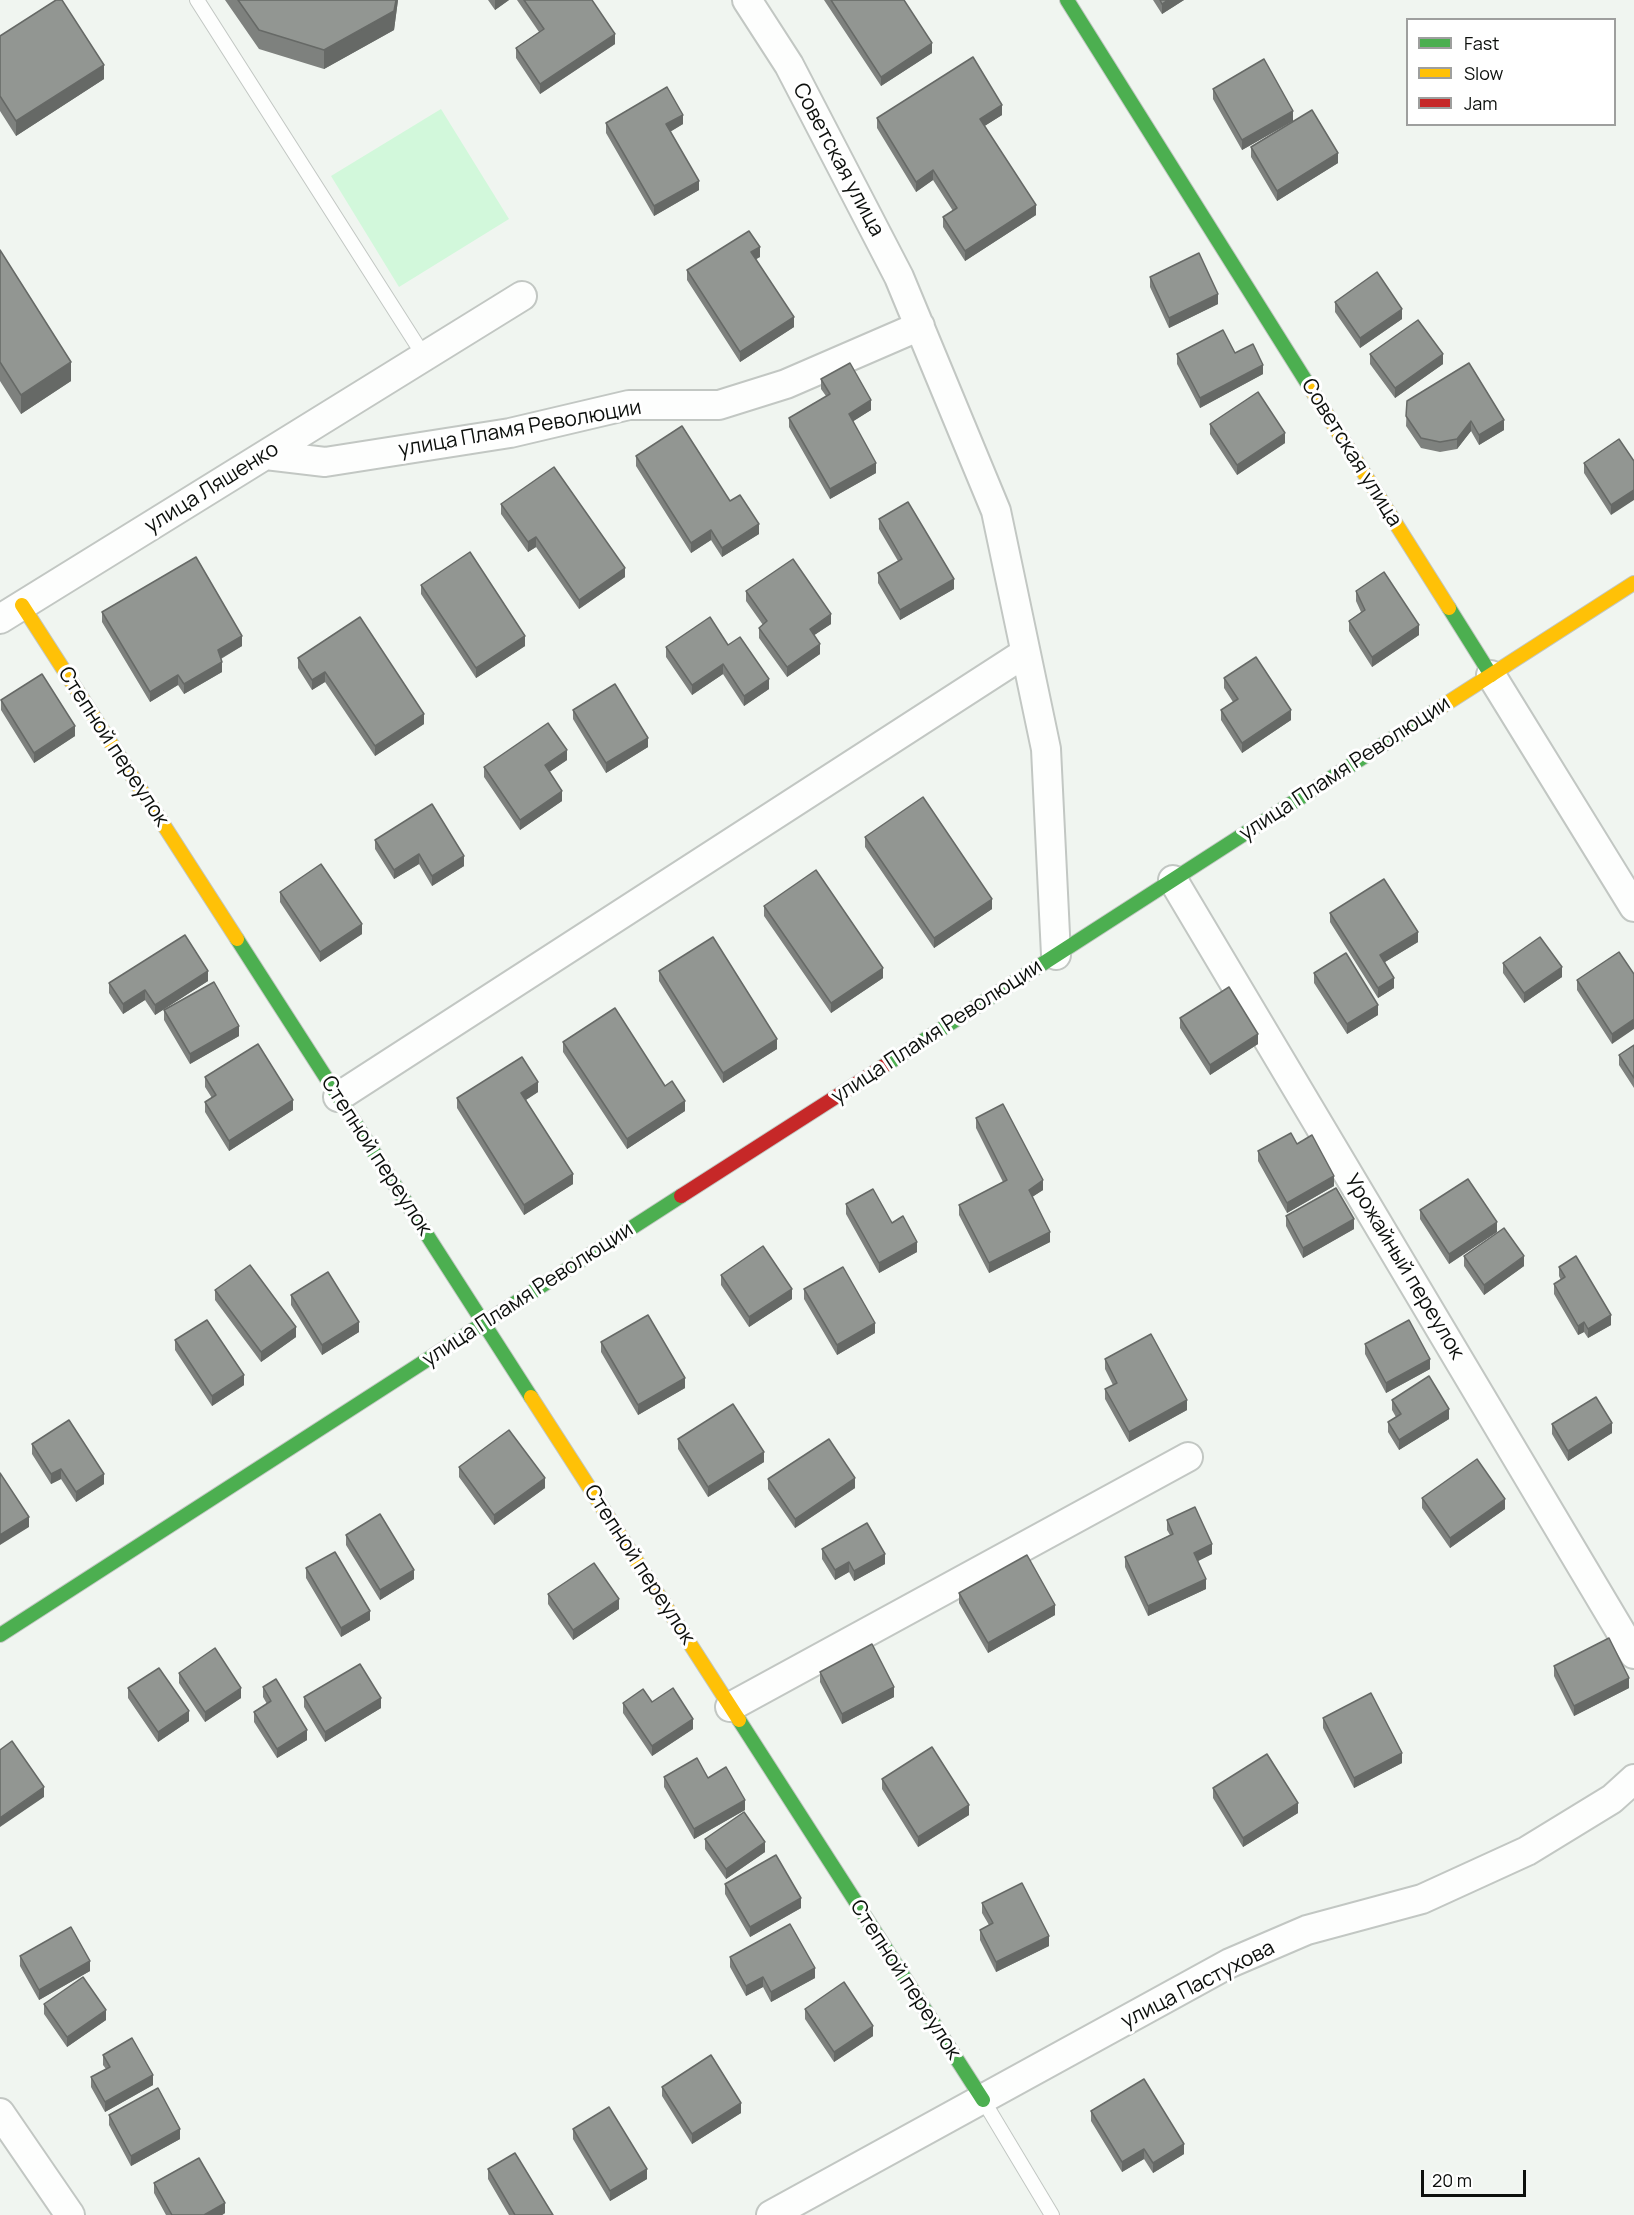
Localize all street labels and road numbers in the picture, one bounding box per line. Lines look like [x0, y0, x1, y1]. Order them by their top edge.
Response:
street label: Советская улица [787, 79, 889, 241]
street label: Советская улица [1295, 374, 1407, 532]
street label: улица Пламя Революции [397, 395, 643, 463]
street label: улица Ляшенко [140, 437, 284, 539]
street label: Степной переулок [52, 662, 174, 832]
street label: улица Пламя Революции [1235, 691, 1455, 847]
street label: улица Пламя Революции [827, 954, 1047, 1110]
street label: Степной переулок [315, 1071, 437, 1241]
street label: Урожайный переулок [1339, 1170, 1469, 1364]
street label: улица Пламя Революции [418, 1217, 638, 1373]
street label: Степной переулок [578, 1480, 700, 1650]
street label: Степной переулок [844, 1895, 966, 2065]
street label: улица Пастухова [1117, 1935, 1279, 2035]

